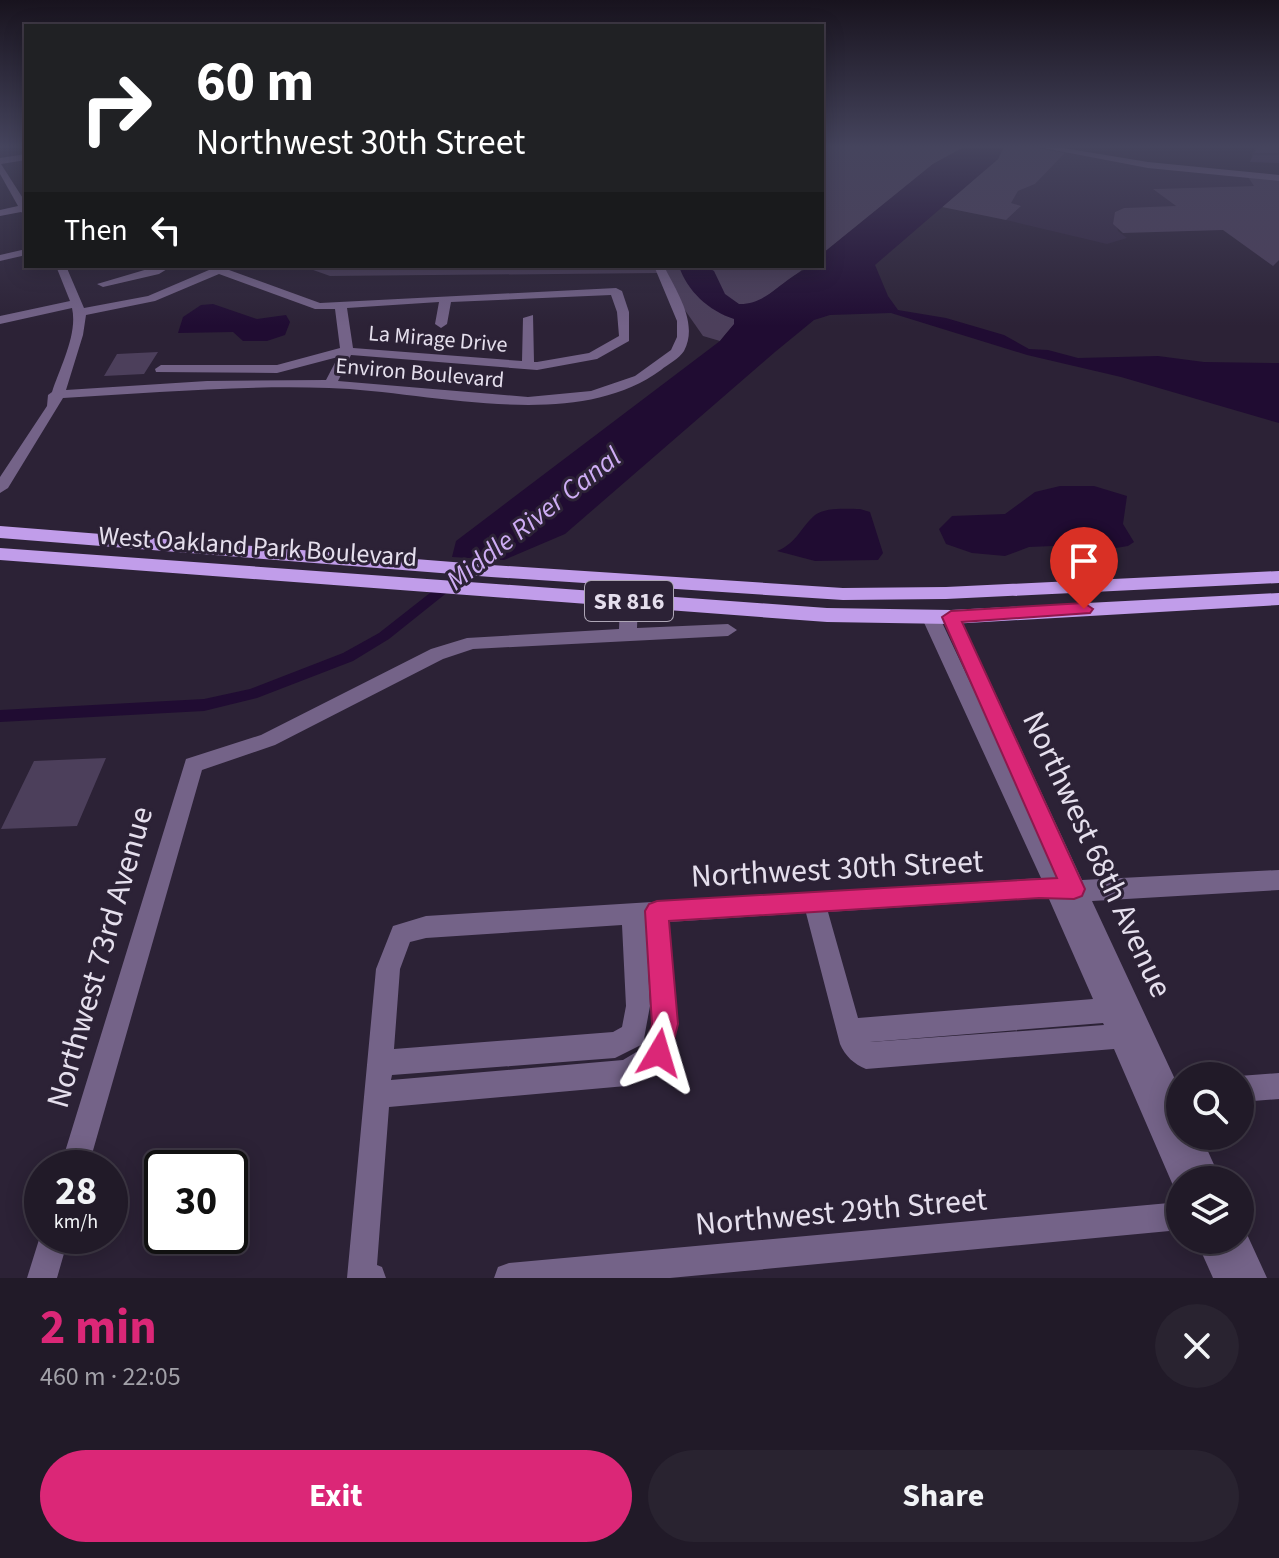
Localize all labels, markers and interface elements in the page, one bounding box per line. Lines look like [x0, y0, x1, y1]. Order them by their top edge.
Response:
text: 60 m [196, 43, 314, 122]
icon: right [64, 56, 168, 160]
text: Northwest 30th Street [196, 117, 525, 168]
icon: left [144, 208, 188, 252]
text: Then [64, 209, 128, 252]
street label: La Mirage Drive [367, 317, 509, 361]
street label: Environ Boulevard [334, 350, 506, 396]
water label: Middle River Canal [438, 438, 630, 600]
street label: West Oakland Park Boulevard [97, 517, 419, 576]
pin [1050, 527, 1118, 609]
icon: arrive [1062, 539, 1106, 583]
road number: SR 816 [585, 581, 673, 621]
street label: Northwest 68th Avenue [1010, 704, 1184, 1005]
street label: Northwest 73rd Avenue [35, 801, 165, 1113]
street label: Northwest 30th Street [690, 838, 985, 900]
position arrow [617, 1011, 701, 1095]
map controls [1166, 1062, 1254, 1254]
button: search [1166, 1062, 1254, 1150]
speed limit sign: 30 [144, 1150, 248, 1254]
text: 28 [55, 1163, 97, 1220]
button: layers [1166, 1166, 1254, 1254]
street label: Northwest 29th Street [693, 1176, 989, 1248]
text: km/h [54, 1208, 98, 1236]
text: 2 min [40, 1294, 157, 1362]
button: close [1155, 1304, 1239, 1388]
text: 460 m · 22:05 [40, 1358, 181, 1395]
button: Exit [40, 1450, 632, 1542]
button: Share [648, 1450, 1239, 1542]

